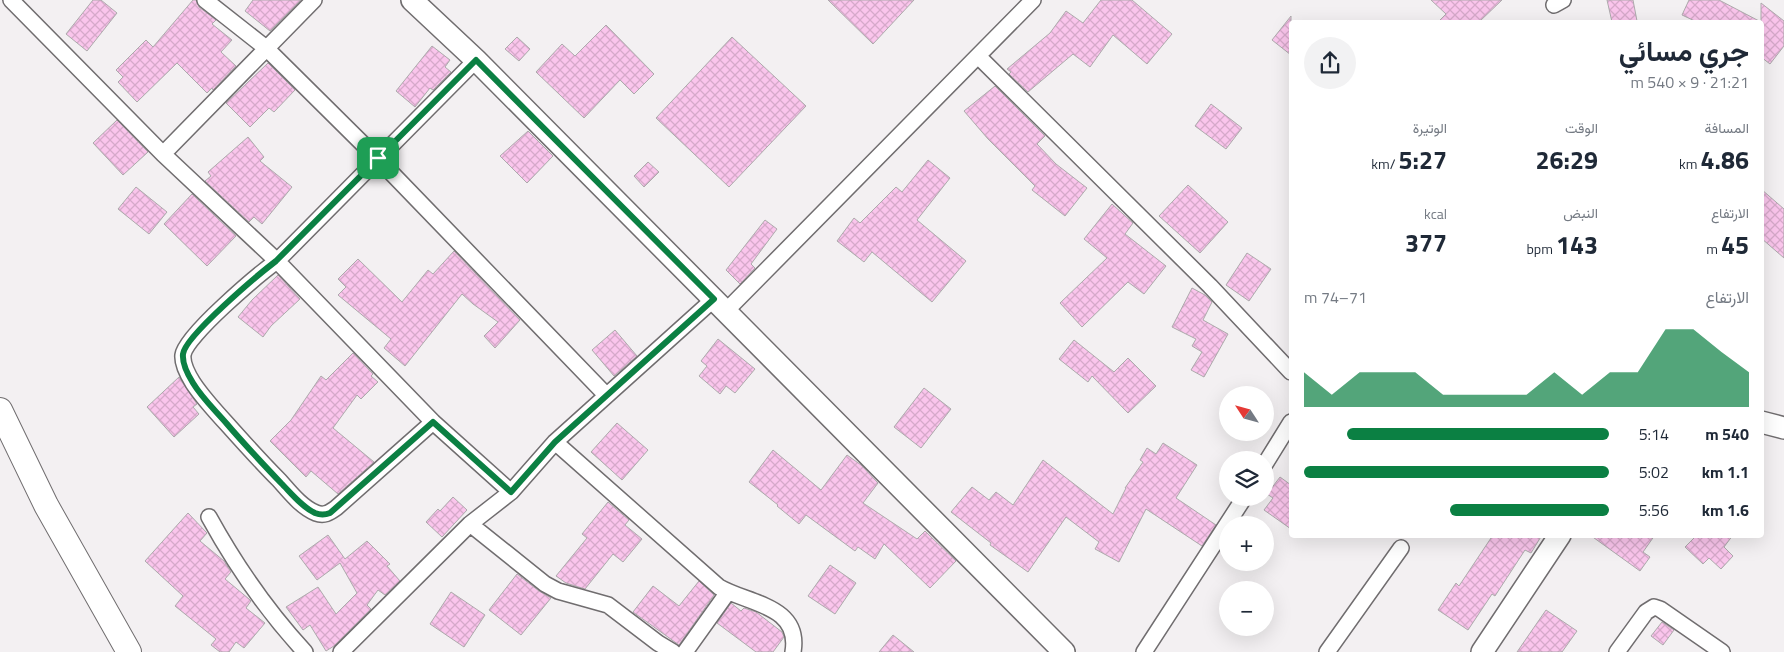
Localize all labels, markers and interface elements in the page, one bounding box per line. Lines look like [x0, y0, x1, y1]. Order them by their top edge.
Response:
text: جري مسائي [1619, 29, 1749, 72]
button: share [1304, 37, 1356, 89]
text: 21:21 · 9 × 540 m [1630, 70, 1749, 94]
text: الوتيرة [1413, 117, 1447, 138]
text: الوقت [1565, 117, 1598, 138]
text: المسافة [1705, 117, 1749, 138]
pin [357, 137, 399, 179]
text: 5:27 [1399, 141, 1447, 179]
text: 26:29 [1536, 141, 1598, 179]
text: 4.86 [1701, 141, 1749, 179]
icon: arrive [364, 144, 392, 172]
text: /km [1371, 153, 1399, 174]
text: km [1679, 153, 1701, 174]
text: النبض [1563, 202, 1598, 223]
text: الارتفاع [1711, 202, 1749, 223]
text: kcal [1424, 203, 1447, 224]
text: 377 [1405, 224, 1447, 262]
text: 143 [1556, 226, 1598, 264]
text: 45 [1721, 226, 1749, 264]
text: bpm [1526, 238, 1556, 259]
text: m [1706, 238, 1721, 259]
text: 71–74 m [1304, 285, 1367, 309]
text: الارتفاع [1706, 285, 1749, 309]
north arrow [1219, 386, 1274, 441]
map controls [1219, 386, 1274, 636]
text: 5:14 [1639, 422, 1669, 446]
text: 540 m [1705, 422, 1749, 446]
button: layers [1219, 451, 1274, 506]
text: 5:02 [1639, 460, 1669, 484]
text: 1.1 km [1702, 460, 1749, 484]
text: 5:56 [1639, 498, 1669, 522]
text: 1.6 km [1702, 498, 1749, 522]
button: + [1219, 516, 1274, 571]
button: − [1219, 581, 1274, 636]

